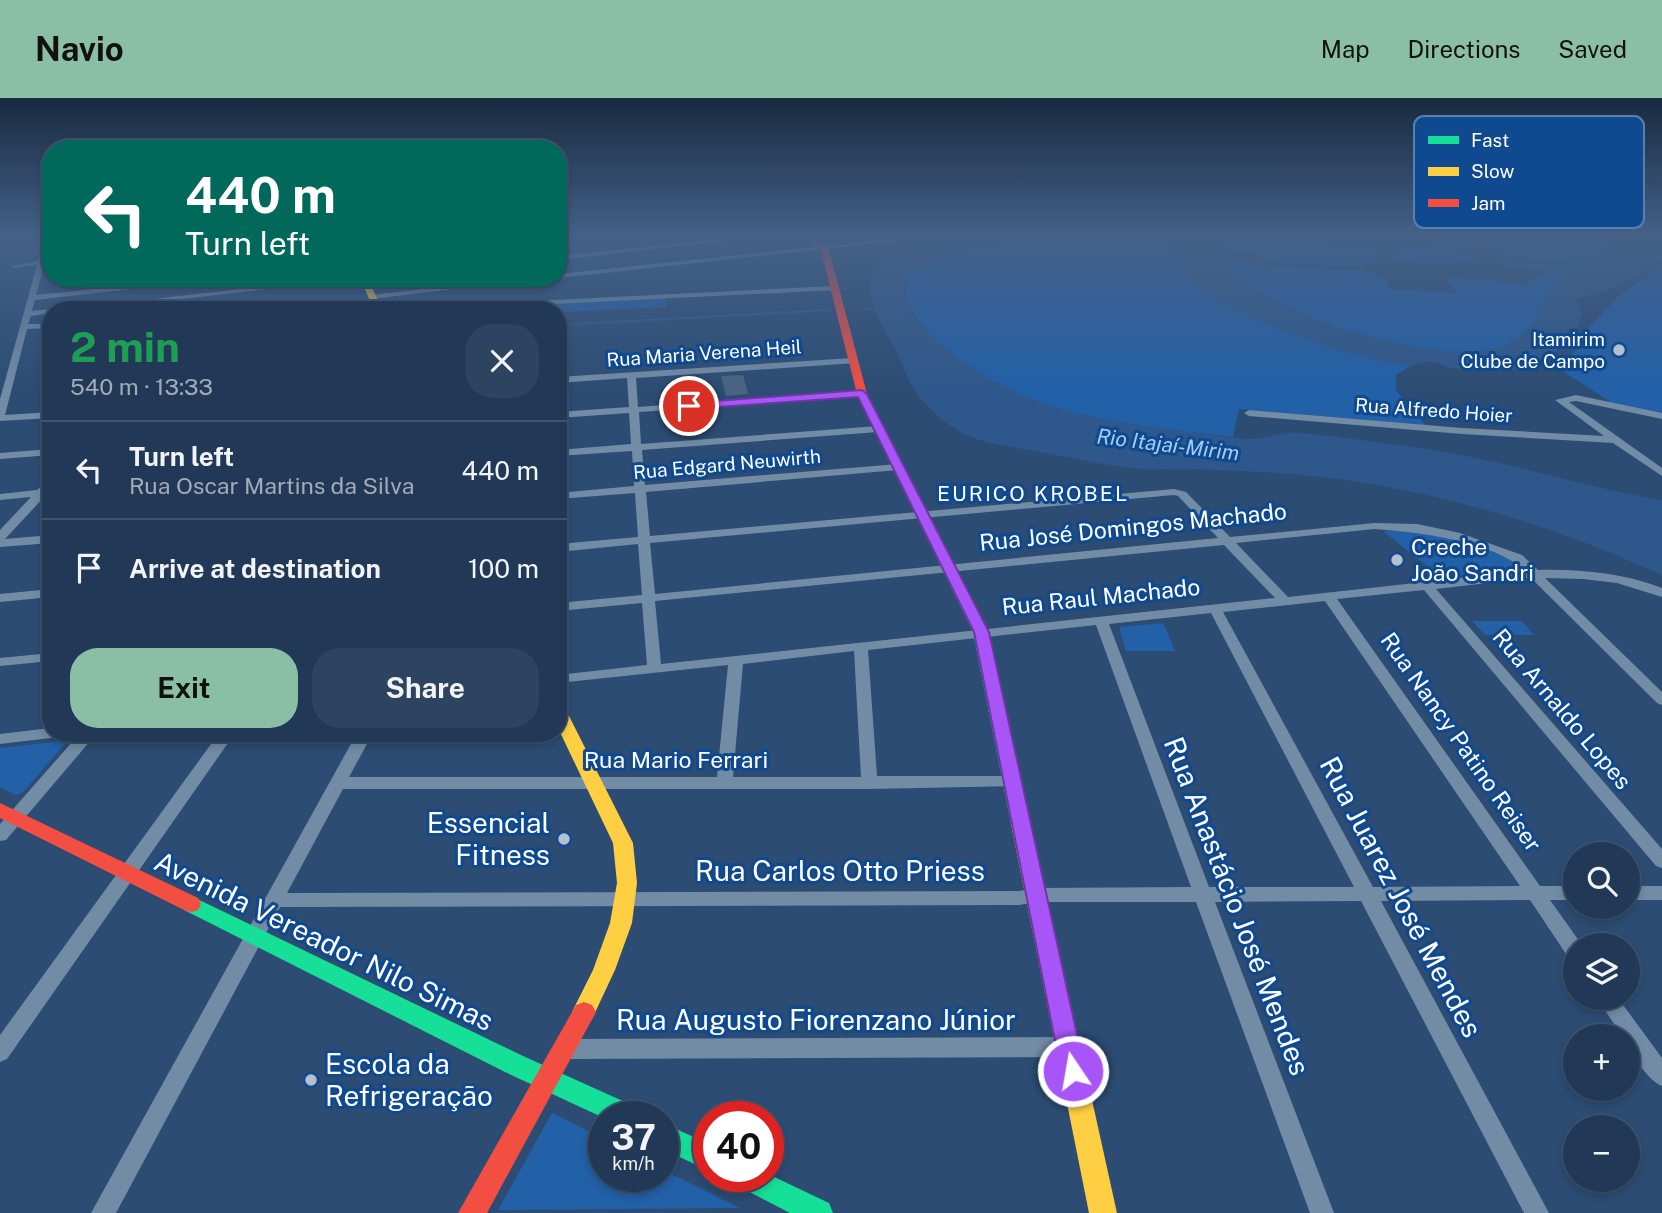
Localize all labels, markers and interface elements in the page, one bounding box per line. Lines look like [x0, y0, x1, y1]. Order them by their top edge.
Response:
text: Navio [35, 30, 124, 68]
text: Map [1321, 35, 1370, 63]
text: Directions [1408, 35, 1520, 63]
text: Saved [1558, 35, 1627, 63]
legend [1414, 116, 1644, 228]
text: Fast [1471, 129, 1509, 151]
text: Slow [1471, 160, 1515, 182]
text: 440 m [185, 166, 336, 224]
icon: left [70, 168, 161, 259]
text: Jam [1471, 192, 1505, 214]
text: Turn left [185, 225, 310, 262]
text: 2 min [70, 322, 180, 371]
button: close [465, 324, 539, 398]
place label: Itamirim Clube de Campo [1460, 328, 1605, 372]
street label: Rua Maria Verena Heil [606, 335, 802, 371]
marker: Itamirim Clube de Campo [1611, 342, 1627, 358]
text: 540 m · 13:33 [70, 373, 213, 400]
pin [659, 376, 719, 436]
icon: arrive [670, 387, 708, 425]
street label: Rua Alfredo Hoier [1354, 394, 1514, 426]
water label: Rio Itajaí-Mirim [1095, 423, 1241, 466]
text: Turn left [129, 441, 234, 472]
street label: Rua Edgard Neuwirth [632, 445, 822, 483]
icon: left [70, 451, 108, 489]
text: 440 m [462, 455, 539, 486]
text: Rua Oscar Martins da Silva [129, 472, 414, 499]
district label: EURICO KROBEL [937, 481, 1129, 506]
street label: Rua José Domingos Machado [978, 497, 1288, 556]
place label: Creche João Sandri [1411, 533, 1534, 586]
icon: arrive [70, 549, 108, 587]
marker: Creche João Sandri [1389, 552, 1405, 568]
text: Arrive at destination [129, 553, 381, 584]
text: 100 m [468, 553, 539, 584]
street label: Rua Raul Machado [1000, 573, 1201, 620]
street label: Rua Arnaldo Lopes [1487, 623, 1637, 794]
street label: Rua Nancy Patino Reiser [1375, 627, 1547, 856]
button: Exit [70, 648, 298, 728]
button: Share [312, 648, 539, 728]
street label: Rua Anastácio José Mendes [1158, 732, 1317, 1080]
street label: Rua Mario Ferrari [584, 746, 768, 773]
street label: Rua Juarez José Mendes [1313, 751, 1489, 1043]
place label: Essencial Fitness [427, 806, 550, 871]
marker: Essencial Fitness [556, 831, 572, 847]
map controls [1563, 842, 1640, 1192]
button: search [1563, 842, 1640, 919]
street label: Avenida Vereador Nilo Simas [149, 844, 499, 1037]
street label: Rua Carlos Otto Priess [695, 854, 985, 887]
button: layers [1563, 933, 1640, 1010]
street label: Rua Augusto Fiorenzano Júnior [616, 1003, 1016, 1036]
button: + [1563, 1024, 1640, 1101]
position arrow [1036, 1034, 1110, 1108]
place label: Escola da Refrigeração [325, 1047, 493, 1112]
marker: Escola da Refrigeração [303, 1072, 319, 1088]
speed limit sign: 40 [693, 1101, 784, 1192]
button: − [1563, 1115, 1640, 1192]
text: 37 [611, 1117, 656, 1158]
text: km/h [612, 1153, 655, 1174]

